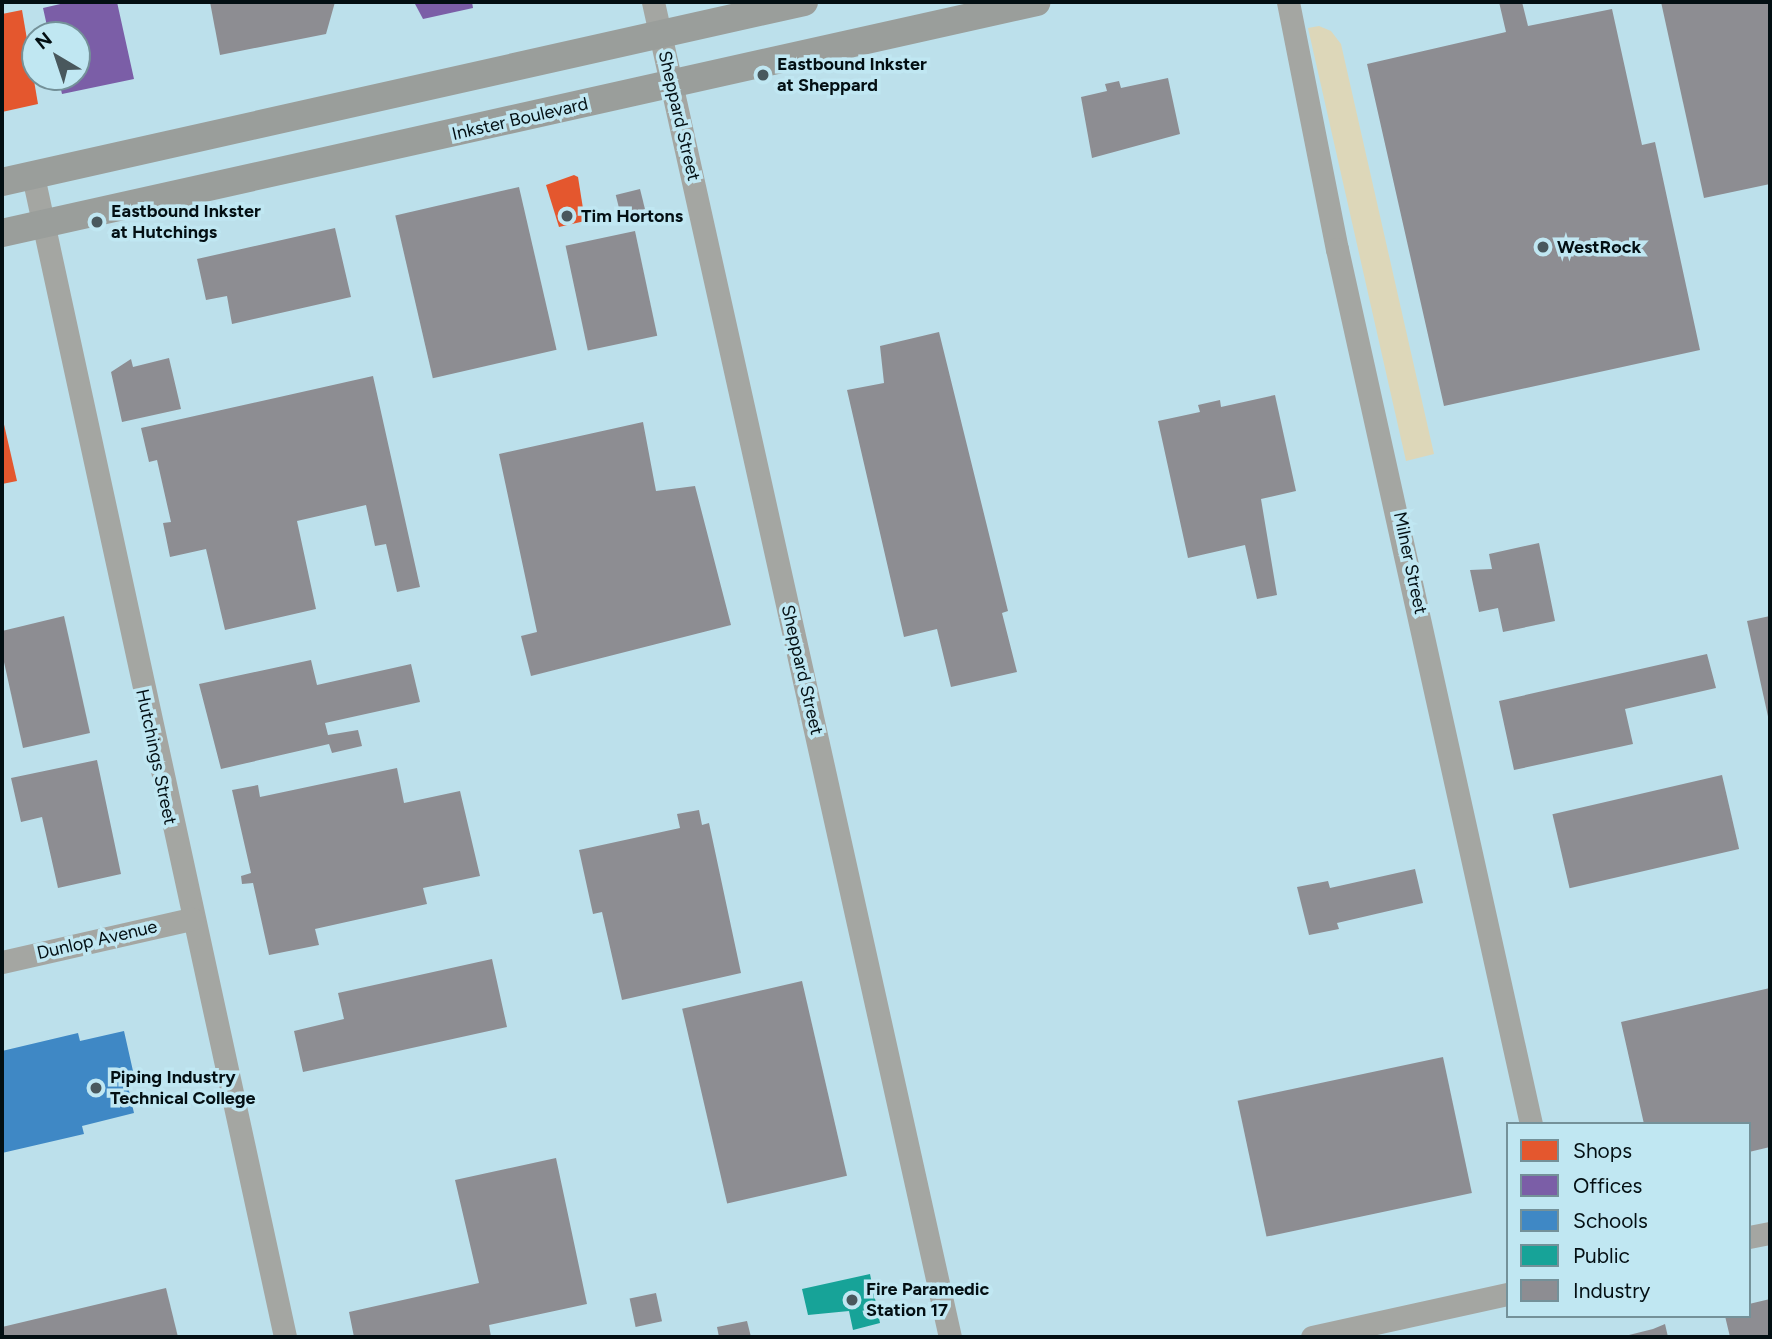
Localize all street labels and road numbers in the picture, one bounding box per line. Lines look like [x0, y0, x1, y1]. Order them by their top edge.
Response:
street label: Sheppard Street [654, 49, 704, 183]
street label: Inkster Boulevard [450, 93, 590, 145]
street label: Milner Street [1389, 510, 1431, 616]
street label: Sheppard Street [777, 603, 827, 737]
street label: Hutchings Street [131, 687, 181, 827]
street label: Dunlop Avenue [35, 916, 159, 964]

